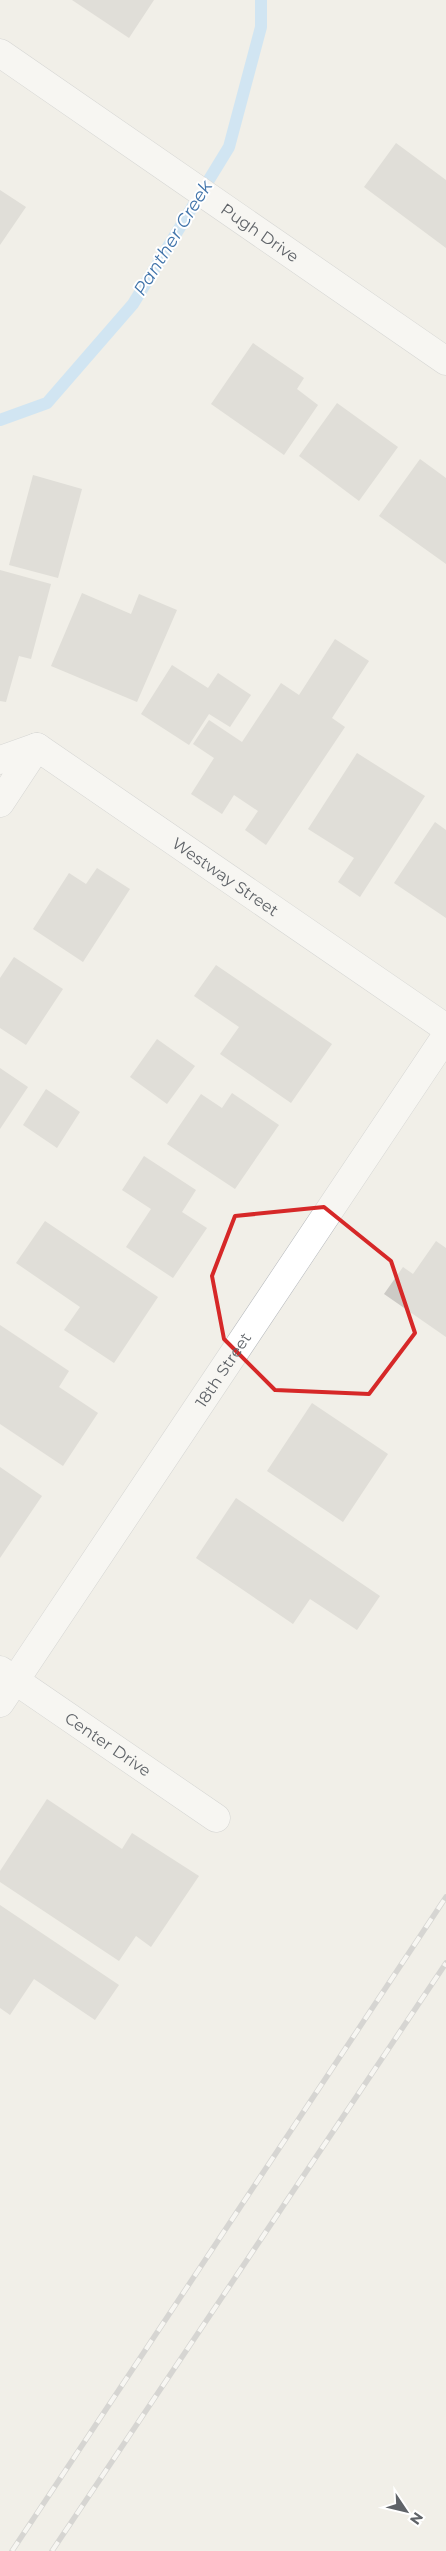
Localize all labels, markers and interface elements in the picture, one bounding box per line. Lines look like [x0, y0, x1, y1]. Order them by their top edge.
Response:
water label: Panther Creek [129, 175, 218, 300]
street label: Pugh Drive [218, 199, 303, 266]
street label: Westway Street [169, 833, 283, 920]
street label: 18th Street [191, 1328, 255, 1411]
street label: Center Drive [61, 1708, 155, 1780]
north arrow [381, 2486, 431, 2536]
text: N [406, 2509, 427, 2528]

